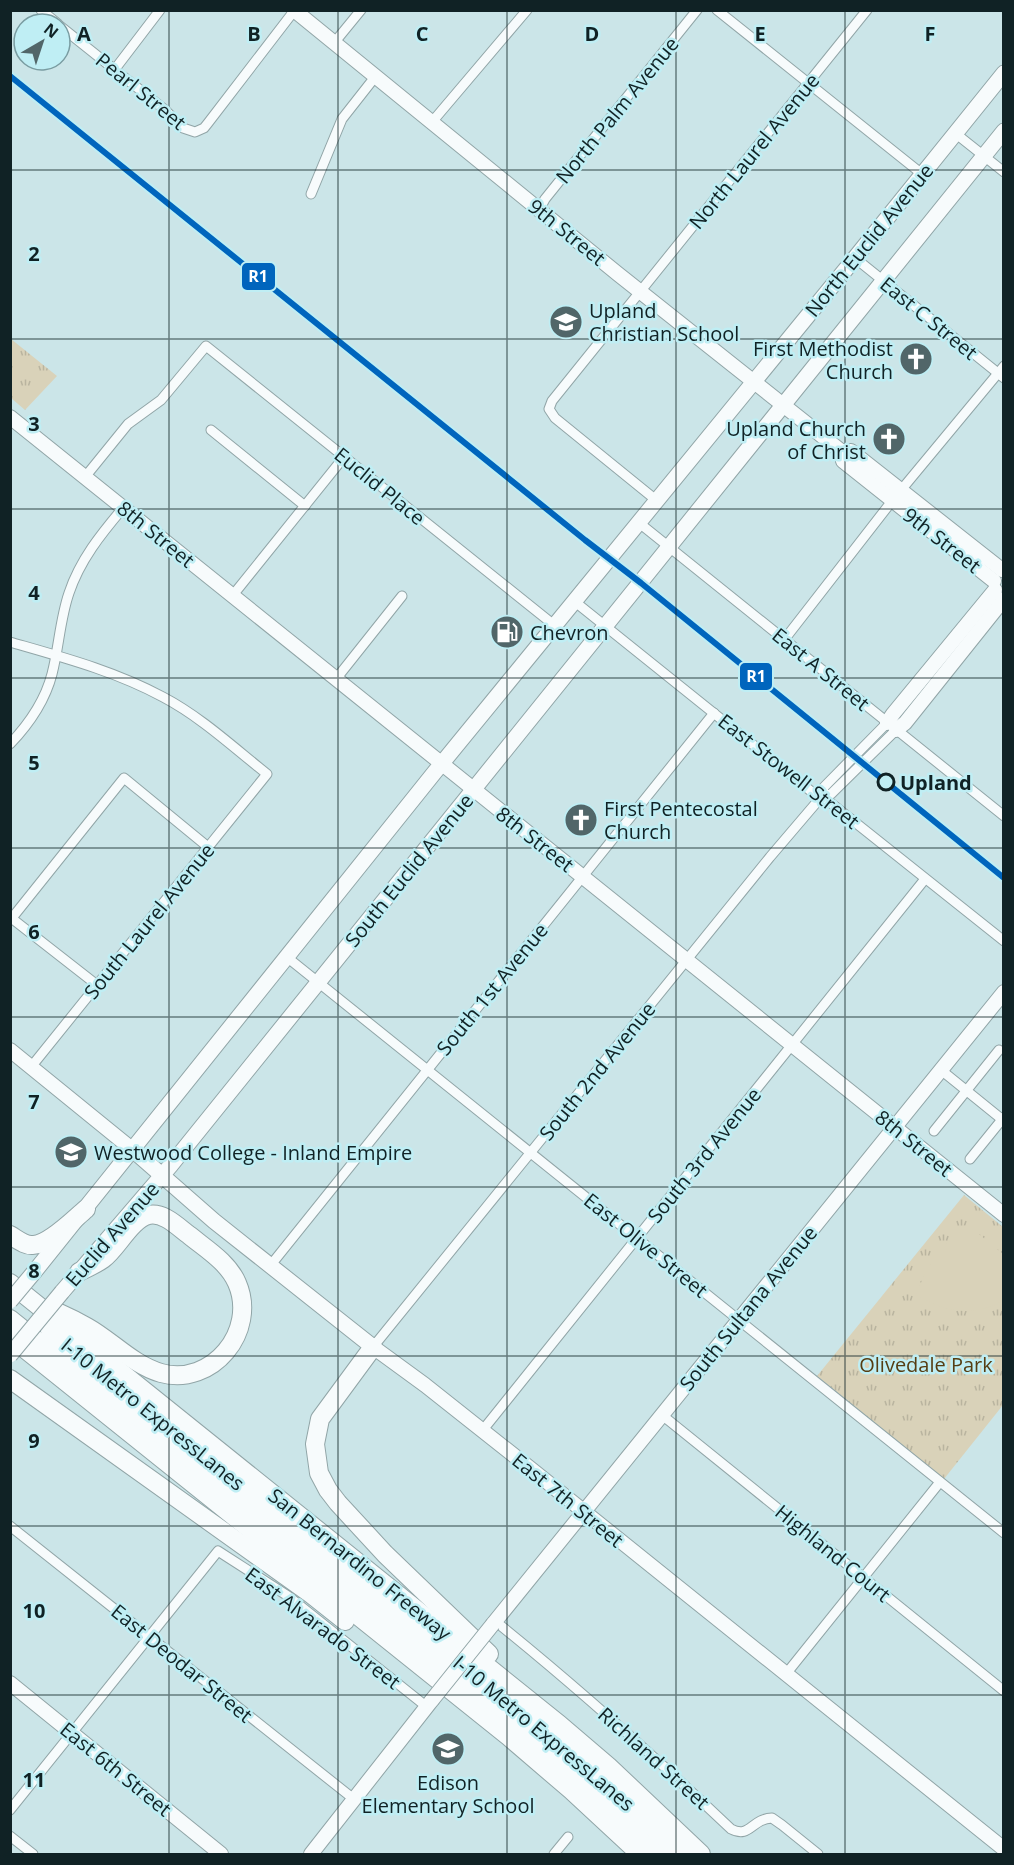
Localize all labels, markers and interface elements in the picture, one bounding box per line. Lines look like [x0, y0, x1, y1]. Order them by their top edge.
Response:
north arrow [12, 12, 72, 72]
text: N [39, 18, 63, 43]
text: A [77, 20, 91, 47]
text: B [247, 20, 261, 47]
text: C [416, 20, 429, 47]
text: D [585, 20, 599, 47]
text: E [754, 20, 766, 47]
text: F [925, 20, 935, 47]
street label: North Palm Avenue [549, 31, 685, 189]
street label: Pearl Street [90, 46, 192, 136]
street label: North Laurel Avenue [683, 68, 825, 234]
street label: North Euclid Avenue [799, 158, 939, 322]
street label: 9th Street [523, 193, 611, 271]
text: 2 [28, 240, 40, 267]
line badge: R1 [241, 262, 276, 291]
text: R1 [248, 265, 268, 287]
street label: East C Street [875, 270, 983, 366]
place label: Upland Christian School [589, 297, 739, 347]
school or university icon: Upland Christian School [548, 304, 584, 340]
place label: First Methodist Church [753, 335, 893, 385]
church icon: First Methodist Church [898, 341, 934, 377]
text: 3 [28, 410, 40, 437]
place label: Upland Church of Christ [726, 415, 866, 465]
church icon: Upland Church of Christ [871, 421, 907, 457]
street label: Euclid Place [329, 441, 431, 531]
street label: 8th Street [112, 495, 200, 573]
street label: 9th Street [897, 501, 987, 579]
text: 4 [28, 579, 40, 606]
fuel station icon: Chevron [489, 614, 525, 650]
place label: Chevron [530, 619, 609, 646]
street label: East A Street [767, 621, 875, 717]
line badge: R1 [739, 662, 773, 691]
text: R1 [746, 665, 766, 687]
street label: East Stowell Street [713, 707, 865, 835]
text: 5 [28, 749, 40, 776]
place label: Upland [900, 769, 972, 796]
marker: Upland [877, 773, 895, 791]
street label: South Euclid Avenue [339, 788, 479, 952]
place label: First Pentecostal Church [604, 795, 758, 845]
street label: 8th Street [490, 800, 580, 878]
church icon: First Pentecostal Church [563, 802, 599, 838]
street label: South Laurel Avenue [78, 838, 220, 1004]
street label: South 1st Avenue [430, 917, 554, 1061]
text: 6 [28, 918, 40, 945]
street label: South 2nd Avenue [533, 996, 661, 1146]
street label: South 3rd Avenue [641, 1082, 767, 1228]
text: 7 [28, 1088, 40, 1115]
street label: 8th Street [870, 1104, 958, 1182]
school or university icon: Westwood College - Inland Empire [53, 1134, 89, 1170]
place label: Westwood College - Inland Empire [94, 1139, 412, 1166]
street label: Euclid Avenue [59, 1176, 165, 1292]
street label: East Olive Street [578, 1187, 714, 1303]
street label: South Sultana Avenue [673, 1220, 823, 1396]
text: 8 [28, 1257, 40, 1284]
street label: I-10 Metro ExpressLanes [56, 1332, 250, 1496]
park label: Olivedale Park [859, 1351, 993, 1378]
text: 9 [28, 1427, 40, 1454]
street label: East 7th Street [507, 1447, 629, 1553]
street label: San Bernardino Freeway [263, 1482, 458, 1647]
street label: Highland Court [770, 1498, 896, 1608]
street label: East Alvarado Street [240, 1561, 406, 1695]
text: 10 [23, 1597, 45, 1624]
street label: East Deodar Street [106, 1598, 258, 1728]
street label: I-10 Metro ExpressLanes [448, 1649, 640, 1817]
street label: Richland Street [593, 1701, 715, 1815]
street label: East 6th Street [55, 1716, 177, 1822]
school or university icon: Edison Elementary School [430, 1731, 466, 1767]
text: 11 [23, 1766, 45, 1793]
place label: Edison Elementary School [362, 1769, 534, 1819]

